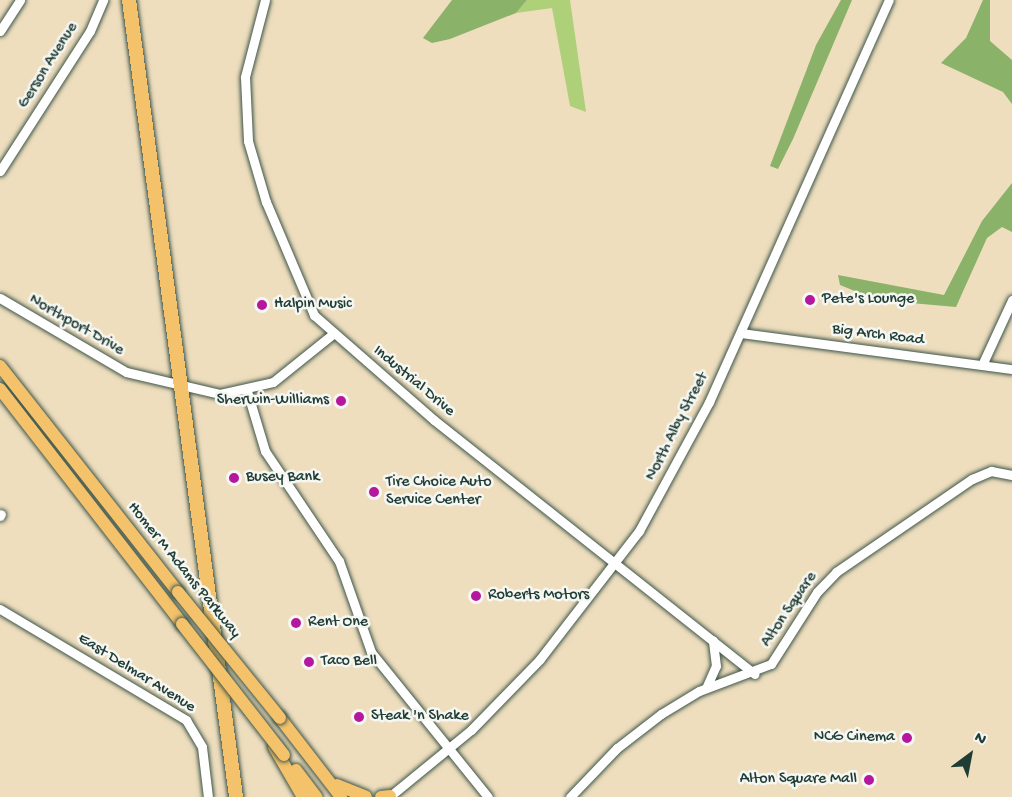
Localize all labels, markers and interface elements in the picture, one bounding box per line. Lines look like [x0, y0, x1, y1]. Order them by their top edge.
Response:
street label: Gerson Avenue [15, 19, 83, 113]
place label: Pete's Lounge [822, 290, 914, 310]
street label: Northport Drive [25, 291, 127, 361]
marker: Pete's Lounge [803, 293, 817, 307]
place label: Halpin Music [274, 295, 352, 315]
marker: Halpin Music [255, 298, 269, 312]
street label: Big Arch Road [831, 321, 925, 351]
street label: Industrial Drive [368, 342, 458, 422]
street label: North Alby Street [642, 370, 714, 484]
place label: Sherwin-Williams [217, 391, 329, 411]
marker: Sherwin-Williams [334, 394, 348, 408]
place label: Busey Bank [246, 468, 319, 488]
marker: Busey Bank [227, 471, 241, 485]
place label: Tire Choice Auto Service Center [386, 473, 492, 511]
marker: Tire Choice Auto Service Center [367, 485, 381, 499]
street label: Homer M Adams Parkway [122, 499, 244, 643]
street label: Alton Square [758, 569, 822, 651]
place label: Roberts Motors [488, 586, 589, 606]
marker: Roberts Motors [469, 589, 483, 603]
place label: Rent One [308, 613, 368, 633]
marker: Rent One [289, 616, 303, 630]
street label: East Delmar Avenue [74, 630, 198, 718]
place label: Taco Bell [321, 652, 377, 672]
marker: Taco Bell [302, 655, 316, 669]
place label: Steak 'n Shake [371, 707, 469, 727]
marker: Steak 'n Shake [352, 710, 366, 724]
north arrow [940, 725, 1000, 785]
place label: NCG Cinema [814, 728, 895, 748]
text: N [970, 728, 989, 750]
marker: NCG Cinema [900, 731, 914, 745]
place label: Alton Square Mall [740, 770, 857, 790]
marker: Alton Square Mall [862, 773, 876, 787]

